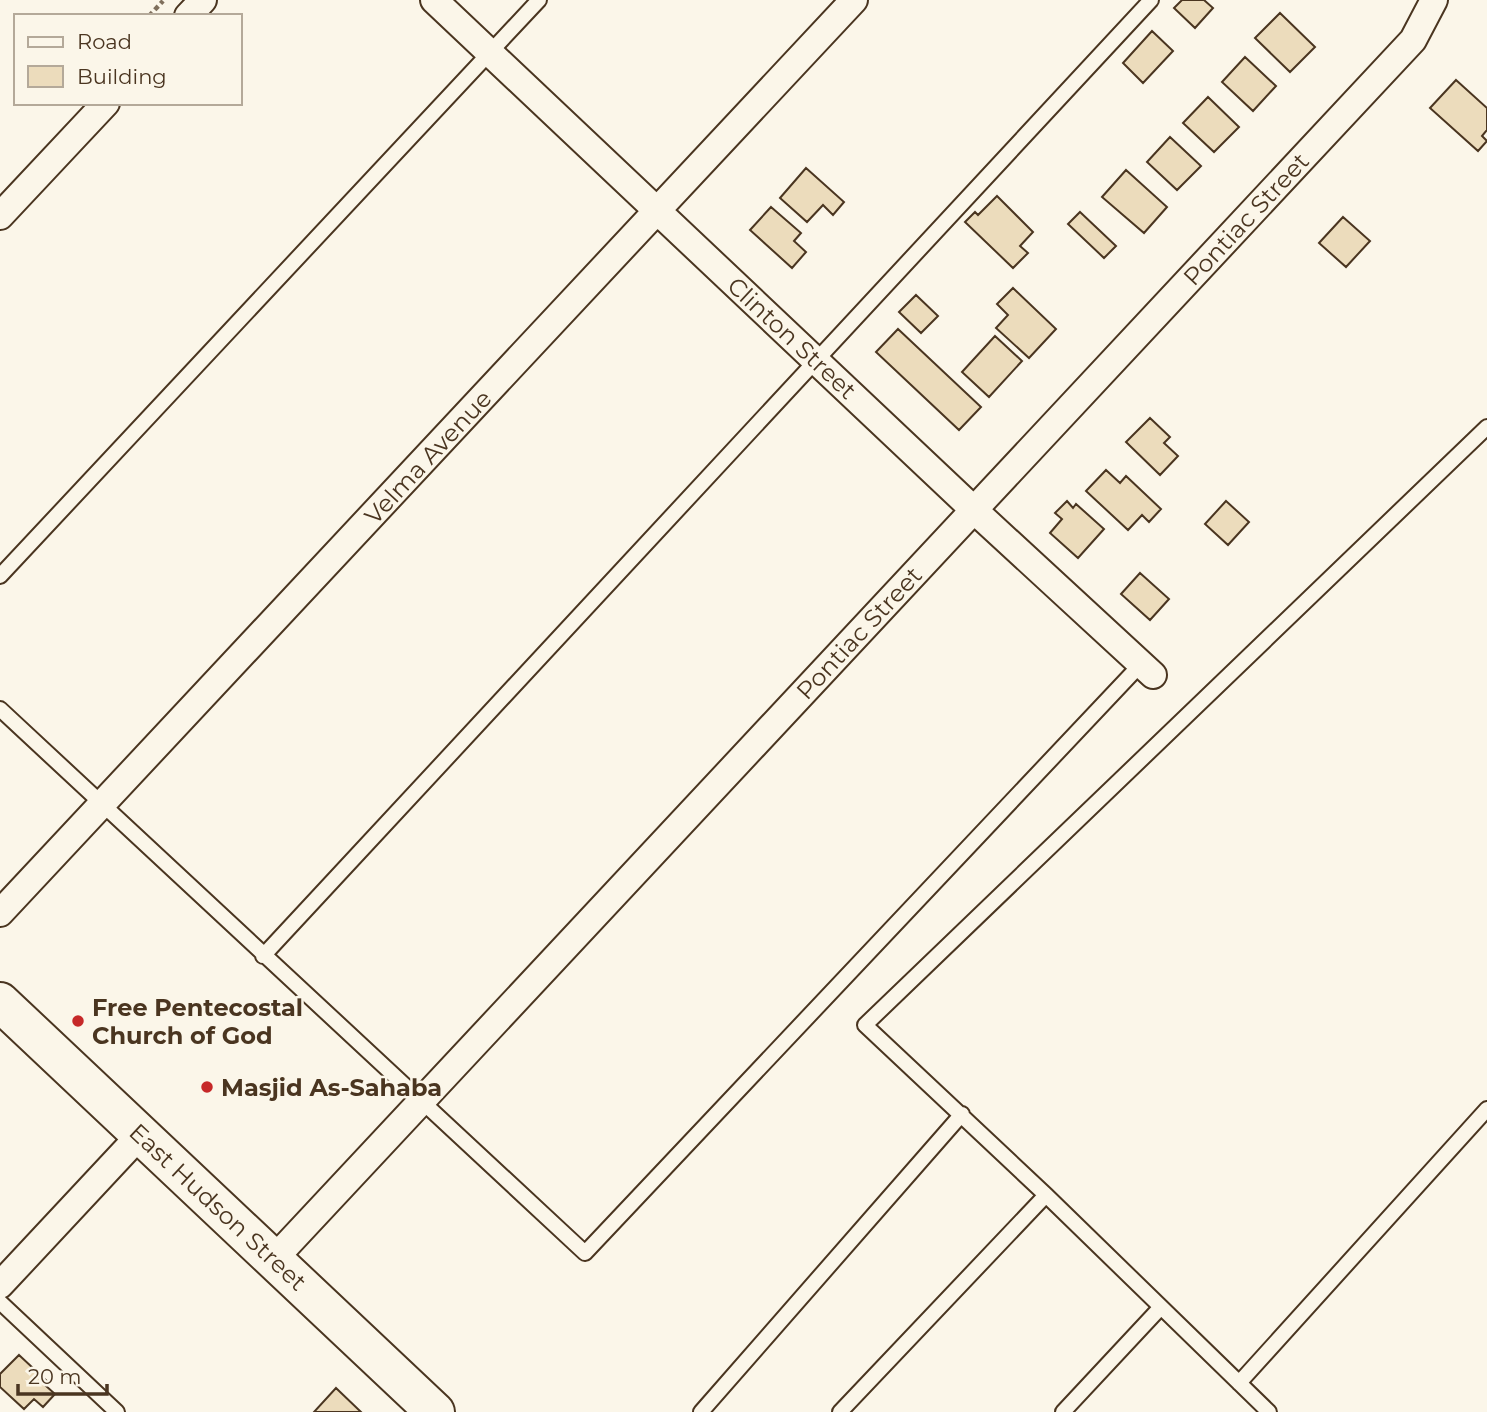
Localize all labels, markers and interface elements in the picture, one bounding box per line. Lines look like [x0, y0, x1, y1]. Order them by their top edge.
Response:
legend [14, 14, 242, 105]
text: Road [77, 29, 132, 54]
text: Building [77, 64, 167, 89]
street label: Pontiac Street [1177, 146, 1315, 291]
street label: Clinton Street [722, 271, 863, 405]
street label: Velma Avenue [358, 384, 498, 530]
street label: Pontiac Street [790, 560, 928, 705]
place label: Free Pentecostal Church of God [92, 993, 303, 1050]
marker: Free Pentecostal Church of God [70, 1013, 86, 1029]
place label: Masjid As-Sahaba [221, 1073, 442, 1102]
marker: Masjid As-Sahaba [199, 1079, 215, 1095]
street label: East Hudson Street [123, 1117, 313, 1297]
scale bar [18, 1352, 107, 1396]
text: 20 m [28, 1364, 82, 1389]

